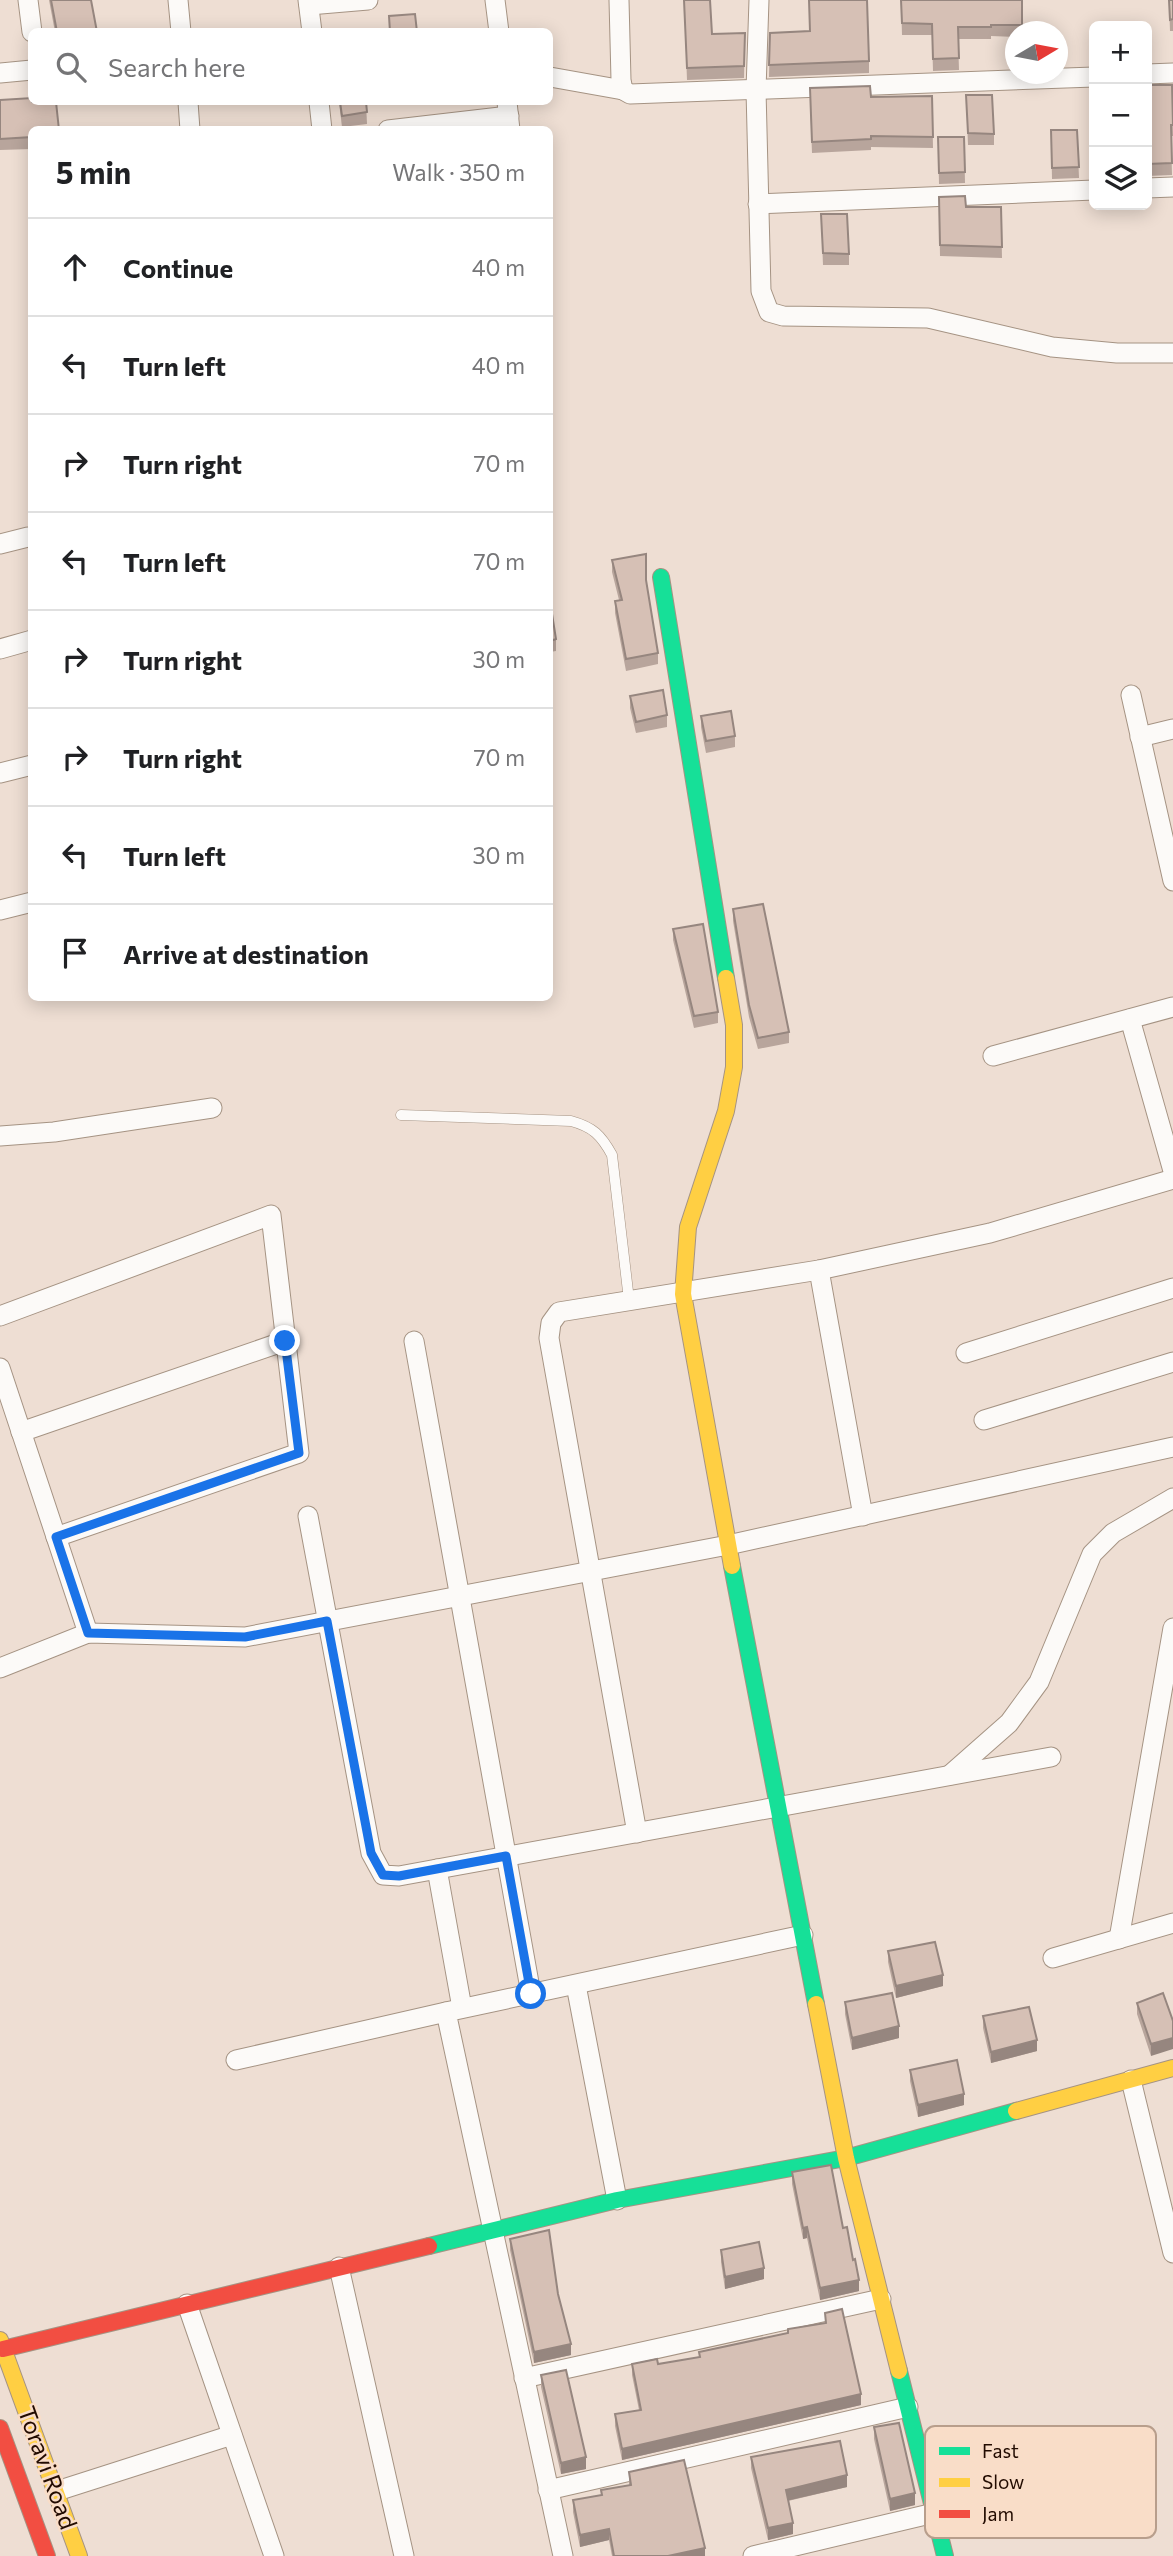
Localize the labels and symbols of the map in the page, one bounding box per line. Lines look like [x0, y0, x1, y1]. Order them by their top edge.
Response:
north arrow [1005, 21, 1068, 84]
route end [269, 1325, 300, 1356]
route start [515, 1978, 546, 2009]
street label: Toravi Road [13, 2402, 84, 2533]
legend [925, 2426, 1156, 2538]
text: Fast [982, 2439, 1019, 2462]
text: Slow [982, 2470, 1024, 2493]
text: Jam [982, 2502, 1014, 2525]

